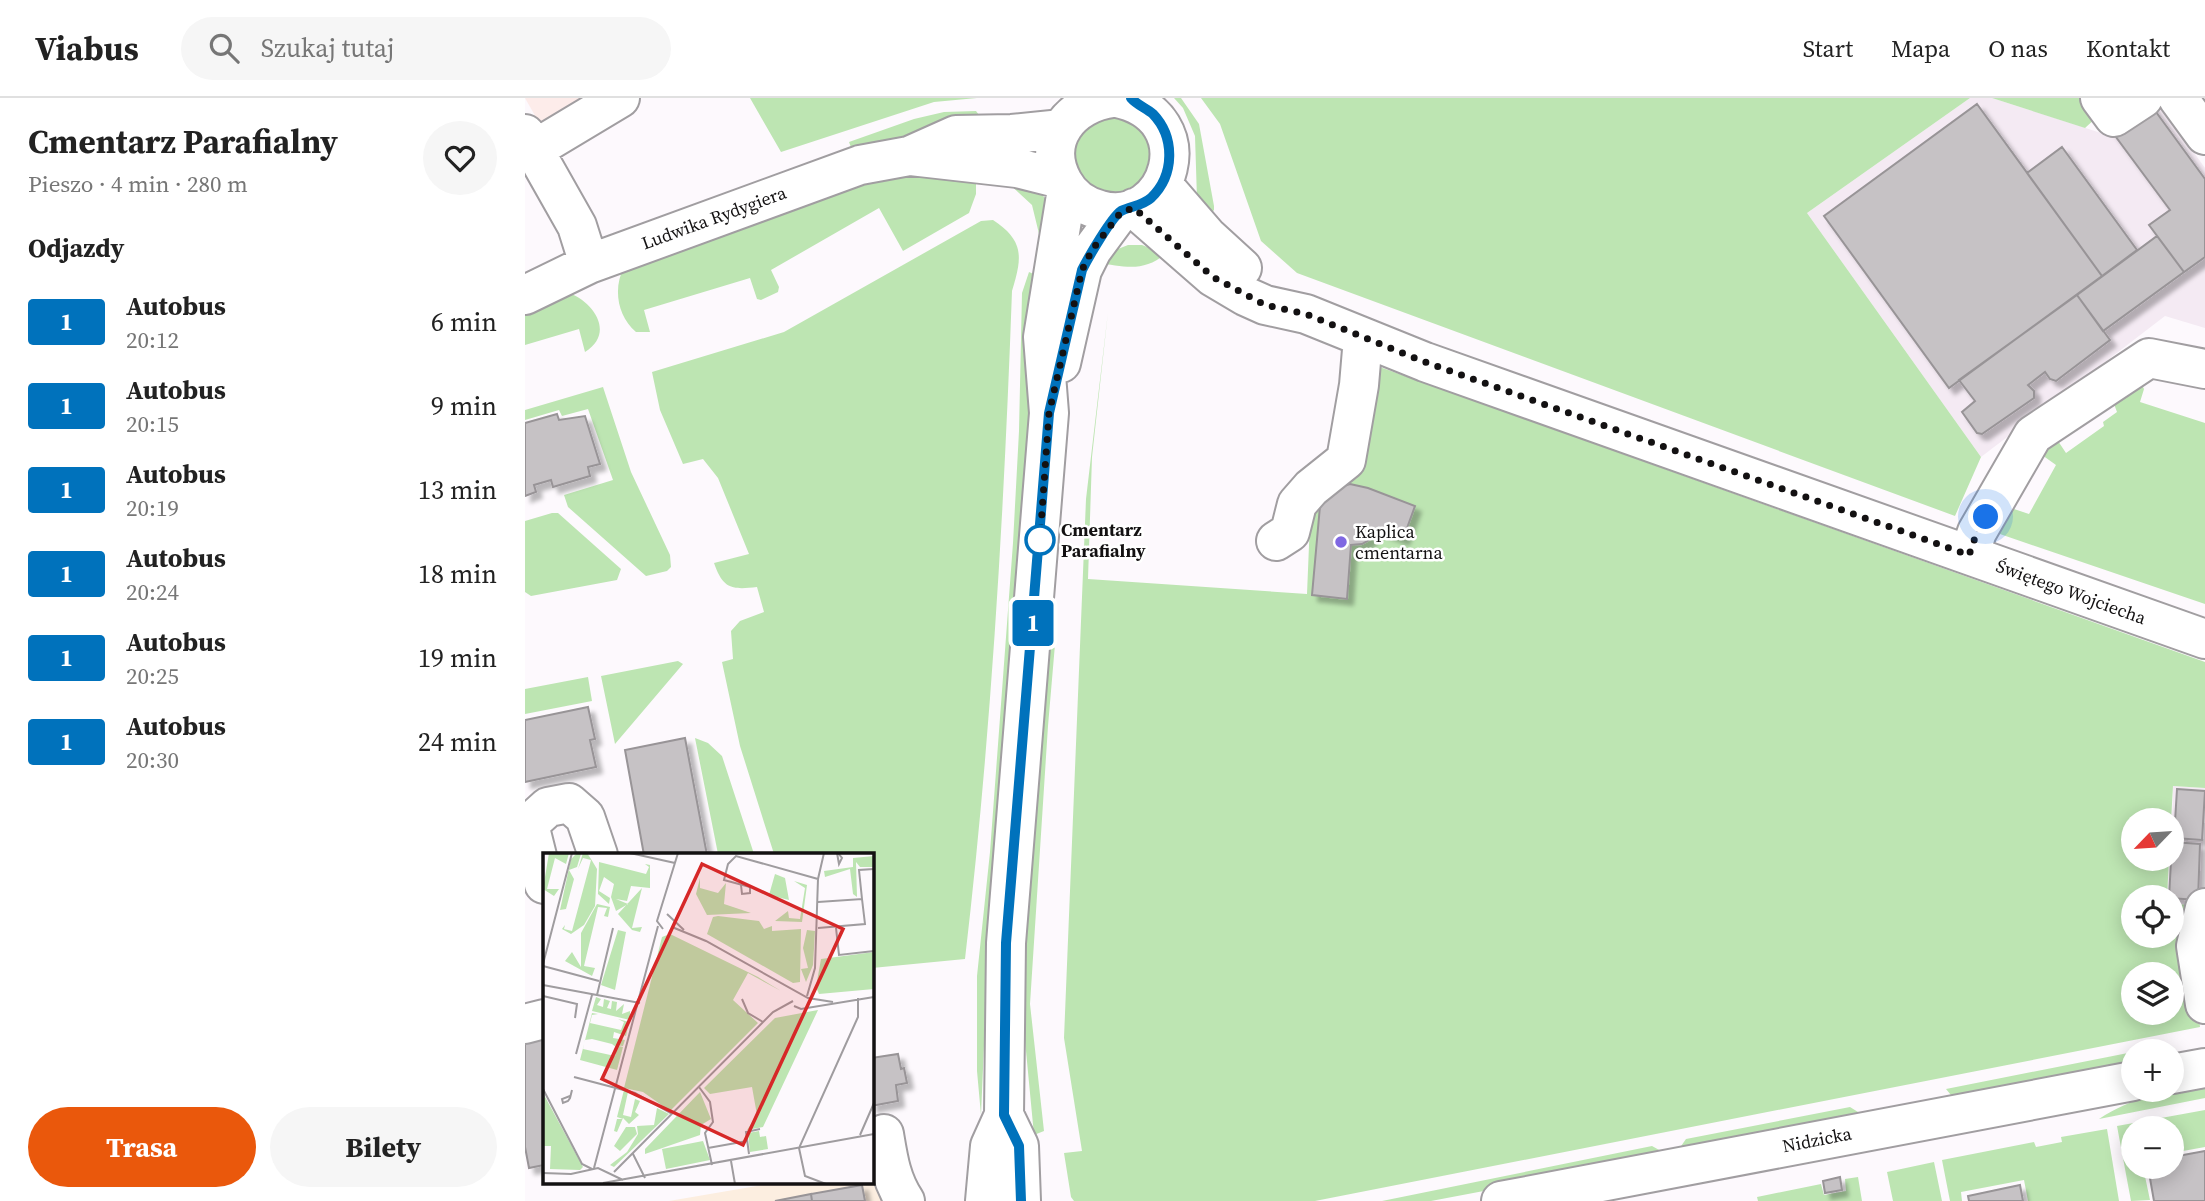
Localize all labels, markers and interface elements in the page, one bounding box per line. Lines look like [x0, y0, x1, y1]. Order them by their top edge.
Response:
search box [181, 17, 671, 80]
text: Viabus [35, 26, 139, 71]
icon: search [205, 29, 243, 67]
text: Szukaj tutaj [261, 30, 394, 66]
text: Start [1803, 32, 1853, 65]
text: Mapa [1891, 32, 1950, 65]
text: O nas [1988, 32, 2048, 65]
text: Kontakt [2086, 32, 2170, 65]
text: Cmentarz Parafialny [28, 119, 338, 164]
button: heart [423, 121, 497, 195]
text: Pieszo · 4 min · 280 m [28, 168, 248, 200]
street label: Ludwika Rydygiera [638, 179, 791, 255]
text: Odjazdy [28, 230, 124, 266]
text: Autobus [126, 288, 226, 324]
text: 6 min [431, 304, 497, 340]
text: 1 [60, 305, 73, 338]
text: 20:12 [126, 324, 179, 356]
text: Autobus [126, 372, 226, 408]
text: 9 min [431, 388, 497, 424]
text: 1 [60, 389, 73, 422]
text: 20:15 [126, 408, 179, 440]
text: Autobus [126, 456, 226, 492]
text: 13 min [418, 472, 497, 508]
text: 1 [60, 473, 73, 506]
text: 20:19 [126, 492, 179, 524]
your location [1968, 499, 2003, 534]
place label: Cmentarz Parafialny [1061, 517, 1146, 563]
place label: Kaplica cmentarna [1355, 519, 1443, 565]
marker: Cmentarz Parafialny [1025, 525, 1055, 555]
marker: Kaplica cmentarna [1333, 534, 1349, 550]
text: Autobus [126, 540, 226, 576]
street label: Świętego Wojciecha [1993, 553, 2150, 631]
text: 18 min [418, 556, 497, 592]
text: 1 [60, 557, 73, 590]
text: 20:24 [126, 576, 179, 608]
line badge: 1 [1010, 600, 1056, 646]
text: 1 [1026, 606, 1040, 639]
text: Autobus [126, 624, 226, 660]
text: 19 min [418, 640, 497, 676]
text: 1 [60, 641, 73, 674]
text: 20:25 [126, 660, 179, 692]
text: Autobus [126, 708, 226, 744]
text: 24 min [418, 724, 497, 760]
text: 1 [60, 725, 73, 758]
text: 20:30 [126, 744, 179, 776]
north arrow [2121, 808, 2184, 872]
map controls [2121, 808, 2184, 1179]
inset map [543, 853, 873, 1184]
button: locate [2121, 885, 2184, 948]
button: layers [2121, 962, 2184, 1025]
button: + [2121, 1039, 2184, 1102]
button: Trasa [28, 1107, 256, 1187]
button: Bilety [270, 1107, 497, 1187]
button: − [2121, 1116, 2184, 1179]
street label: Nidzicka [1780, 1120, 1854, 1158]

